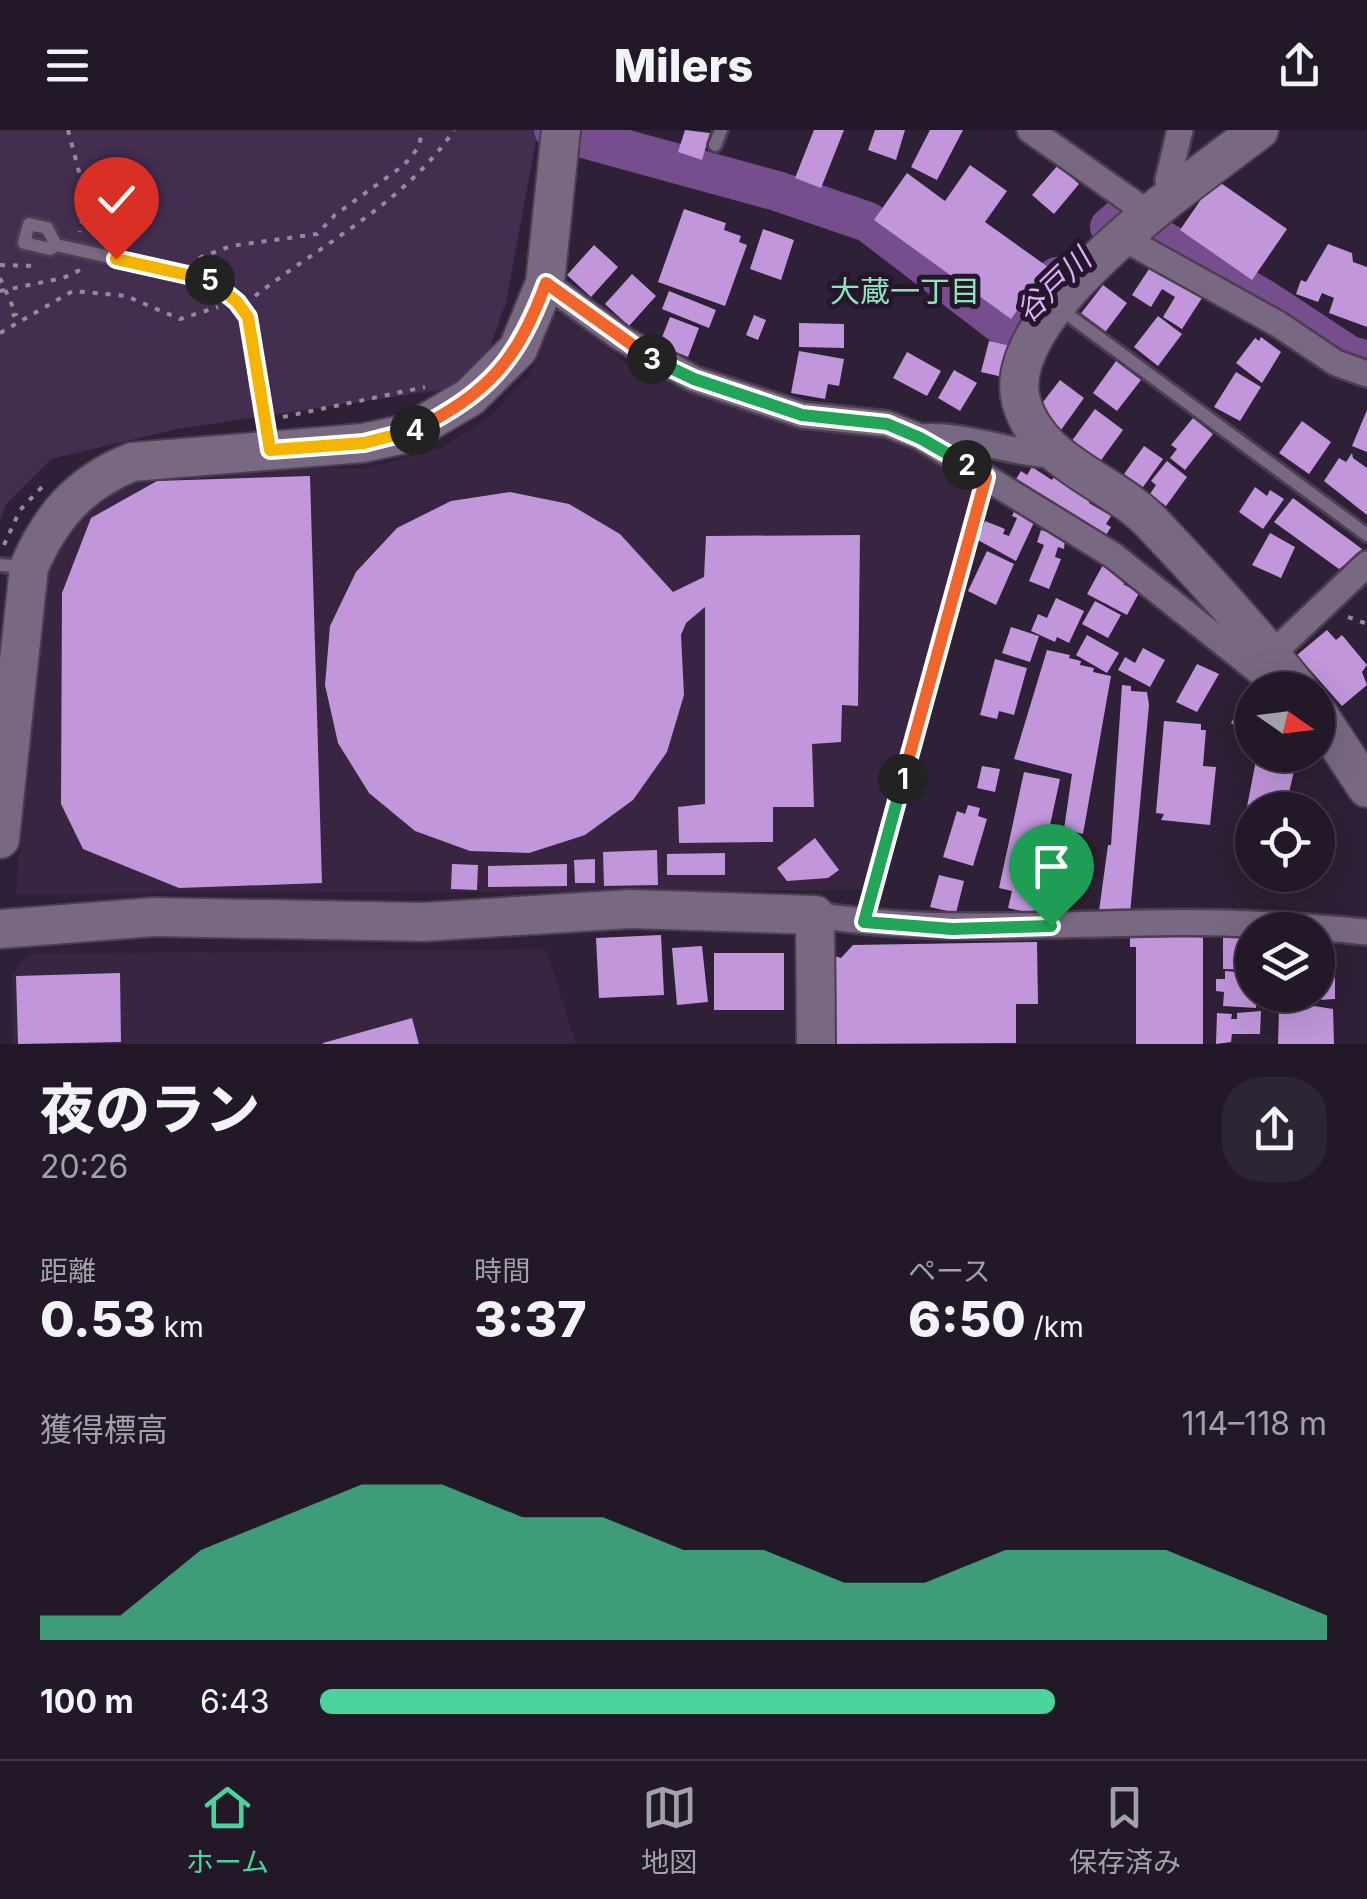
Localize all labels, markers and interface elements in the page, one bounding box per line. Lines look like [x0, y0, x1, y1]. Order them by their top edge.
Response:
icon: menu [40, 38, 95, 93]
text: Milers [614, 38, 753, 93]
icon: share [1272, 38, 1327, 93]
pin [74, 157, 159, 260]
icon: check [89, 172, 144, 227]
water label: 谷戸川 [1008, 239, 1100, 329]
pin: 5 [185, 255, 235, 305]
text: 5 [201, 263, 219, 297]
district label: 大蔵一丁目 [830, 273, 980, 309]
pin: 3 [627, 334, 677, 384]
text: 3 [643, 342, 661, 376]
pin: 4 [390, 405, 440, 455]
text: 4 [406, 413, 424, 447]
pin: 2 [942, 440, 992, 490]
text: 2 [958, 448, 976, 482]
north arrow [1235, 672, 1335, 772]
map controls [1235, 672, 1335, 1012]
pin: 1 [878, 754, 928, 804]
text: 1 [897, 762, 909, 796]
button: locate [1235, 792, 1335, 892]
pin [1009, 824, 1094, 927]
icon: arrive [1024, 839, 1079, 894]
button: layers [1235, 912, 1335, 1012]
text: 夜のラン [40, 1076, 260, 1142]
button: share [1222, 1077, 1327, 1182]
text: 20:26 [40, 1147, 128, 1186]
text: 距離 [40, 1254, 96, 1288]
text: 時間 [474, 1254, 530, 1288]
text: ペース [908, 1254, 991, 1288]
text: 0.53 [40, 1289, 156, 1349]
text: 3:37 [474, 1289, 587, 1349]
text: 6:50 [908, 1289, 1026, 1349]
text: km [156, 1310, 204, 1344]
text: /km [1026, 1310, 1084, 1344]
text: 114–118 m [1181, 1404, 1327, 1443]
text: 獲得標高 [40, 1410, 168, 1449]
text: 100 m [40, 1682, 134, 1721]
text: 6:43 [200, 1682, 270, 1721]
tab: ホーム [186, 1780, 269, 1880]
tab: 地図 [641, 1780, 697, 1880]
tab: 保存済み [1069, 1780, 1181, 1880]

